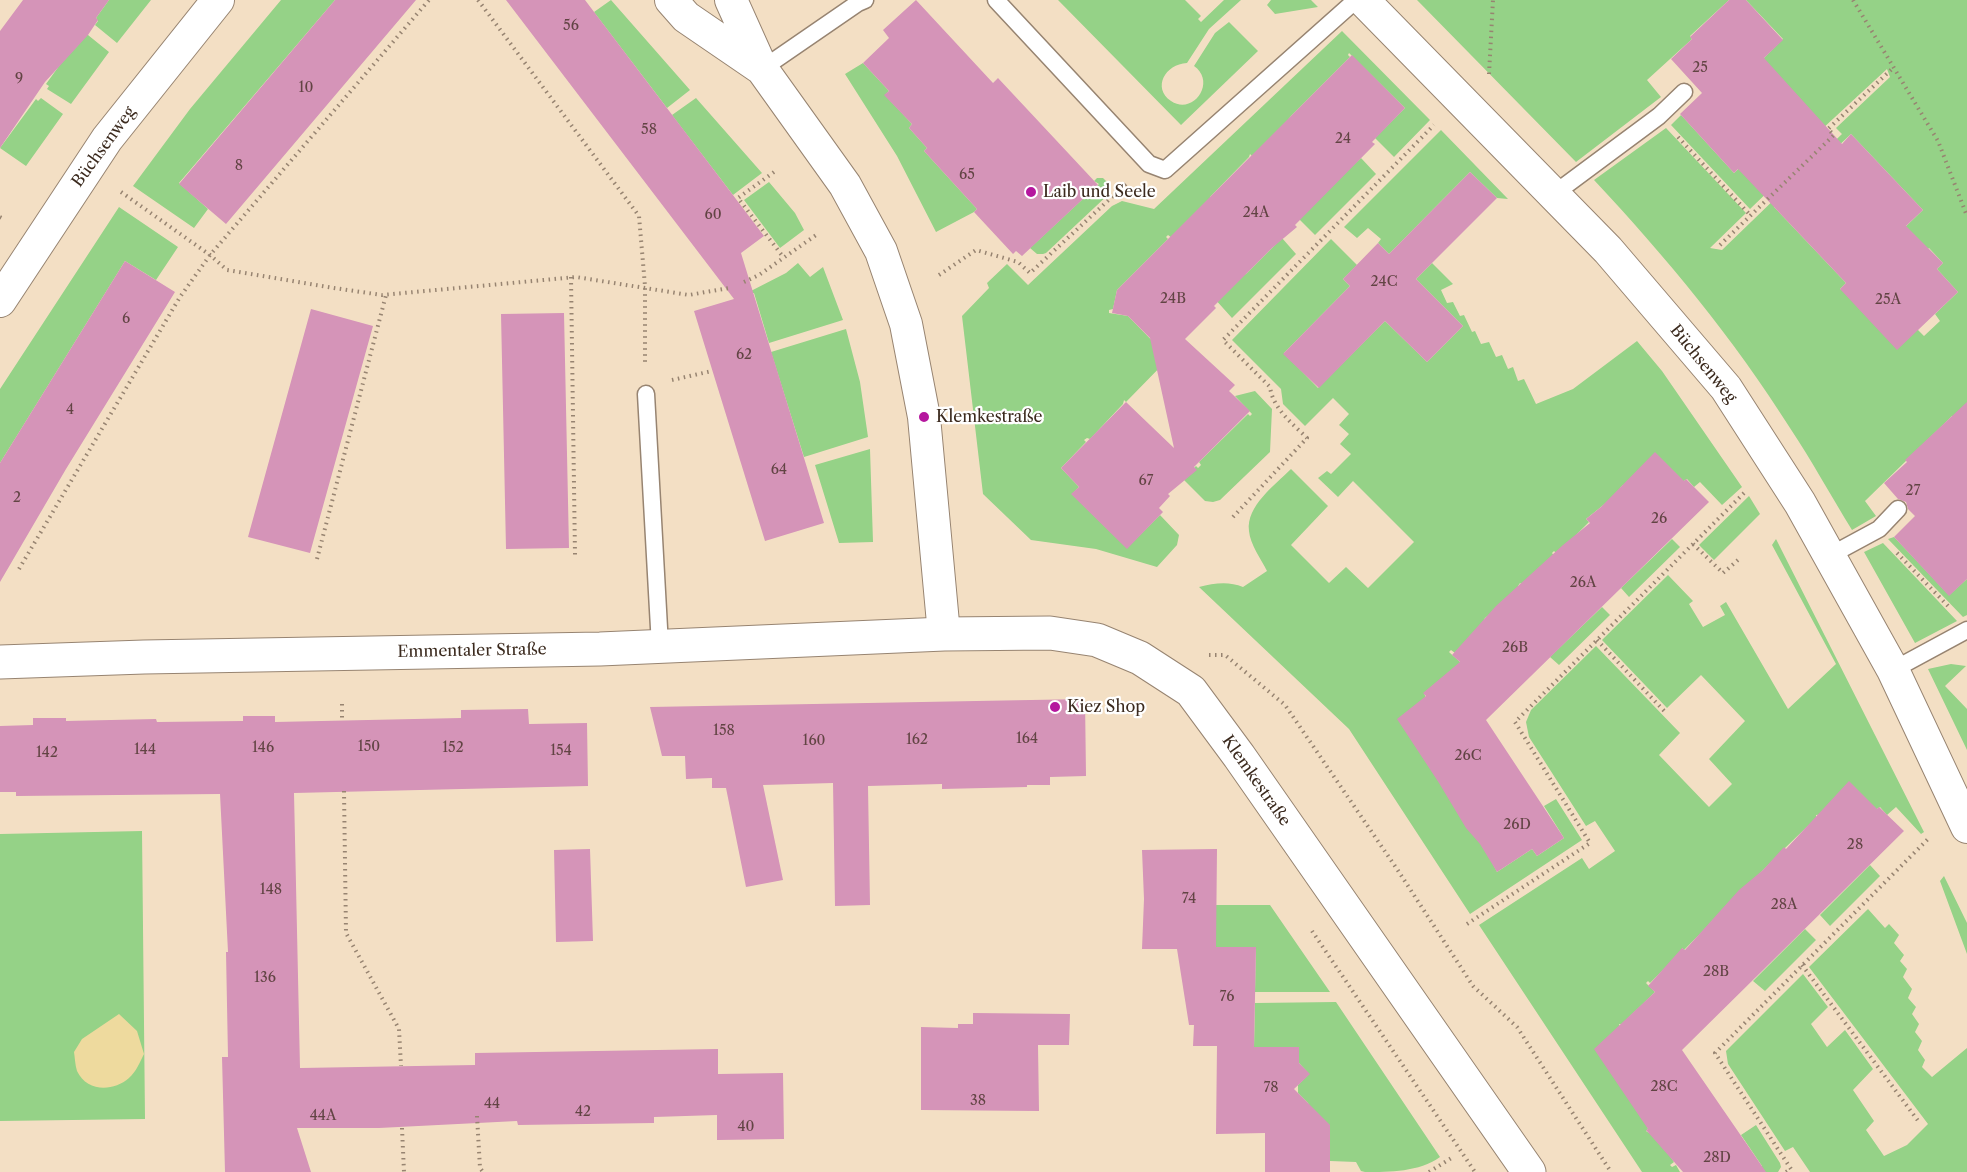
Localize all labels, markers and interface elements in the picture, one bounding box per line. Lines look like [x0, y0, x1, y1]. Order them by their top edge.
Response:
house number: 56 [563, 18, 579, 34]
house number: 25 [1692, 60, 1708, 76]
house number: 9 [15, 71, 23, 87]
house number: 10 [299, 80, 313, 96]
street label: Büchsenweg [68, 103, 140, 191]
house number: 58 [641, 122, 657, 138]
house number: 24 [1335, 131, 1351, 147]
house number: 8 [235, 158, 243, 174]
house number: 65 [959, 167, 975, 183]
place label: Laib und Seele [1043, 182, 1156, 202]
marker: Laib und Seele [1024, 185, 1038, 199]
house number: 24A [1243, 205, 1269, 221]
house number: 60 [704, 207, 722, 223]
house number: 24C [1371, 274, 1397, 290]
house number: 24B [1160, 291, 1186, 307]
house number: 25A [1875, 292, 1901, 308]
house number: 6 [122, 311, 130, 327]
street label: Büchsenweg [1666, 321, 1740, 407]
house number: 62 [736, 347, 752, 363]
house number: 4 [66, 402, 74, 418]
place label: Klemkestraße [936, 407, 1042, 427]
marker: Klemkestraße [917, 410, 931, 424]
house number: 64 [771, 462, 787, 478]
house number: 67 [1139, 473, 1153, 489]
house number: 27 [1906, 483, 1920, 499]
house number: 2 [13, 490, 21, 506]
house number: 26 [1651, 511, 1667, 527]
house number: 26A [1570, 575, 1596, 591]
street label: Emmentaler Straße [397, 640, 547, 662]
house number: 26B [1502, 640, 1528, 656]
place label: Kiez Shop [1067, 697, 1145, 717]
marker: Kiez Shop [1048, 700, 1062, 714]
house number: 158 [713, 723, 735, 739]
house number: 164 [1016, 731, 1038, 747]
house number: 162 [906, 732, 928, 748]
street label: Klemkestraße [1218, 732, 1294, 830]
house number: 160 [803, 733, 825, 749]
house number: 150 [358, 739, 380, 755]
house number: 146 [252, 740, 274, 756]
house number: 152 [442, 740, 464, 756]
house number: 144 [134, 742, 156, 758]
house number: 154 [550, 743, 572, 759]
house number: 142 [36, 745, 58, 761]
house number: 26C [1454, 748, 1482, 764]
house number: 26D [1503, 817, 1531, 833]
house number: 28 [1847, 837, 1863, 853]
house number: 148 [260, 882, 282, 898]
house number: 74 [1182, 891, 1196, 907]
house number: 28A [1771, 897, 1797, 913]
house number: 28B [1703, 964, 1729, 980]
house number: 136 [254, 970, 276, 986]
house number: 76 [1220, 989, 1234, 1005]
house number: 28C [1650, 1079, 1678, 1095]
house number: 78 [1263, 1080, 1279, 1096]
house number: 38 [970, 1093, 986, 1109]
house number: 44 [484, 1096, 500, 1112]
house number: 42 [575, 1104, 591, 1120]
house number: 44A [310, 1108, 336, 1124]
house number: 40 [738, 1119, 754, 1135]
house number: 28D [1703, 1150, 1731, 1166]

